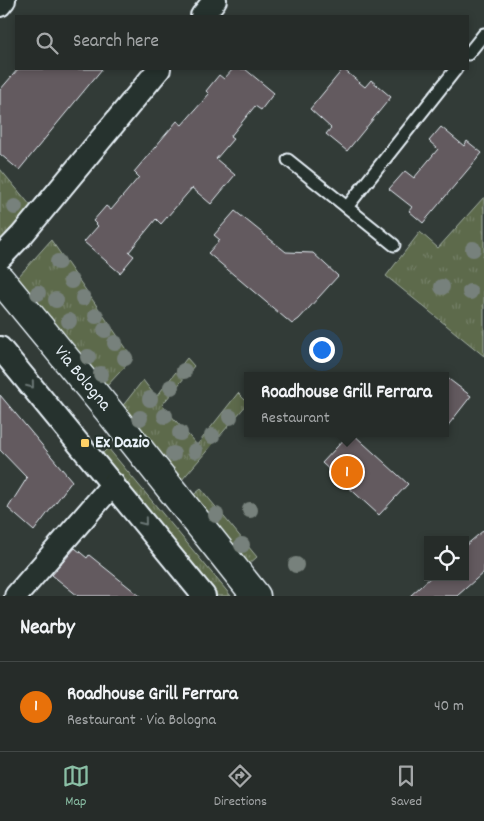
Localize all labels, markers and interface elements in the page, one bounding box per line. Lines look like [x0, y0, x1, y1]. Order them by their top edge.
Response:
search box [15, 15, 469, 70]
icon: search [33, 29, 61, 57]
text: Search here [73, 29, 159, 56]
your location [309, 337, 335, 363]
street label: Via Bologna [48, 340, 117, 417]
popup [244, 372, 449, 437]
one-way arrow [25, 380, 34, 389]
text: Roadhouse Grill Ferrara [261, 380, 432, 407]
text: Restaurant [261, 407, 330, 430]
place label: Ex Dazio [95, 431, 150, 456]
marker: Ex Dazio [79, 437, 91, 449]
pin: 1 [331, 453, 363, 491]
one-way arrow [138, 516, 146, 525]
map controls [424, 536, 469, 581]
button: locate [424, 536, 469, 581]
text: Nearby [20, 614, 75, 644]
text: Roadhouse Grill Ferrara [67, 682, 238, 709]
text: 1 [34, 695, 38, 718]
text: 40 m [434, 695, 464, 718]
text: Restaurant · Via Bologna [67, 709, 216, 732]
tab: Map [62, 762, 90, 812]
tab: Directions [214, 762, 267, 812]
tab: Saved [391, 762, 422, 812]

